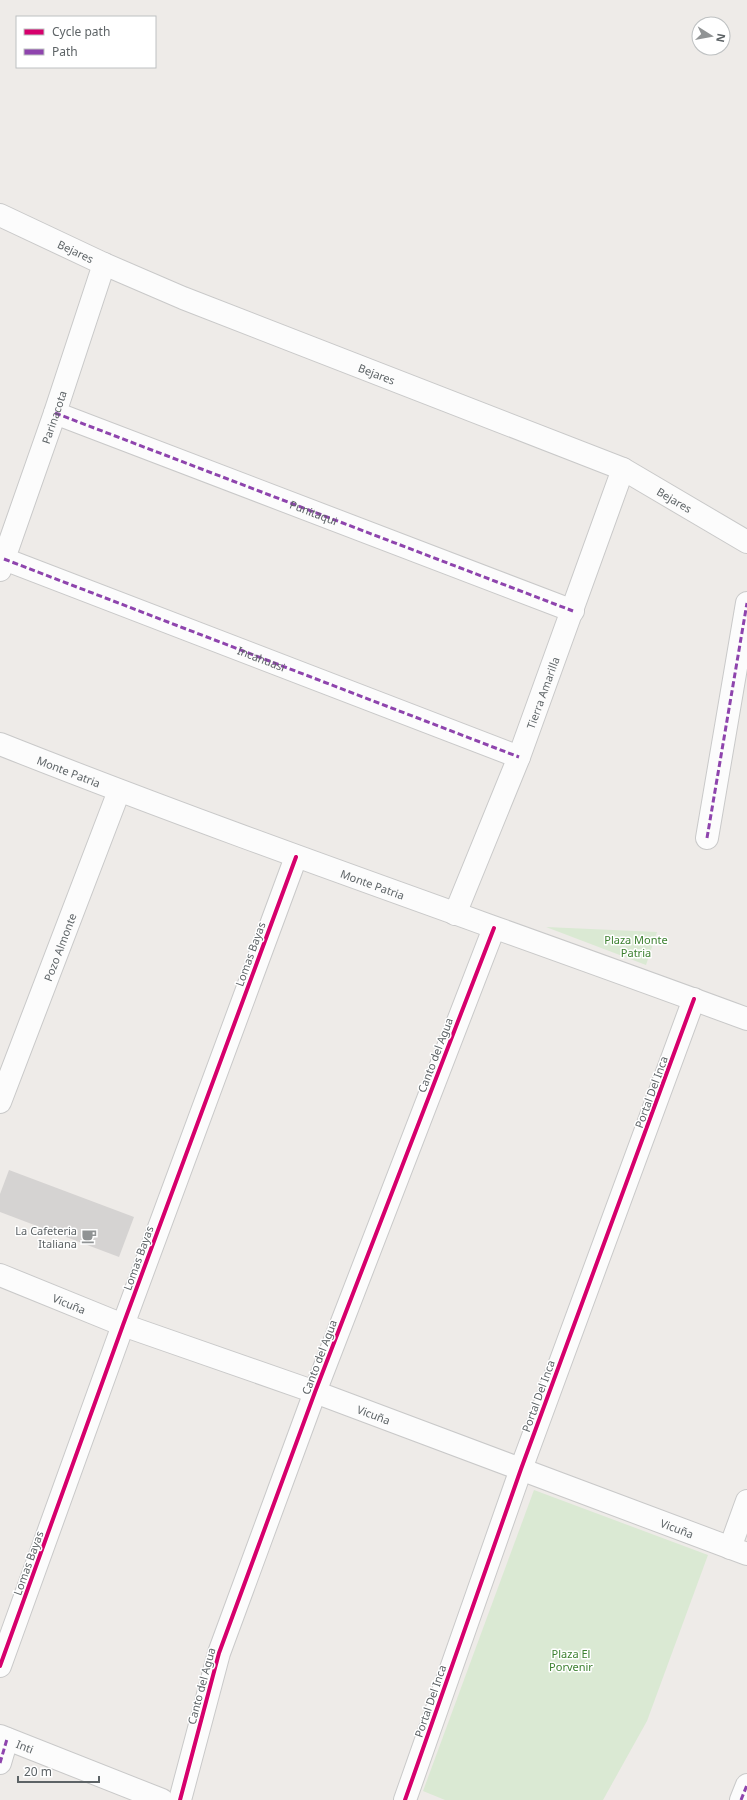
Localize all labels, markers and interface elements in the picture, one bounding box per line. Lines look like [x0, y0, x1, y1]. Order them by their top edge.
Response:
legend [16, 16, 156, 68]
north arrow [691, 16, 731, 56]
text: Cycle path [52, 23, 110, 40]
text: N [713, 32, 730, 44]
text: Path [52, 43, 78, 60]
street label: Bejares [56, 236, 96, 266]
street label: Bejares [356, 359, 397, 387]
street label: Parinacota [37, 389, 69, 446]
street label: Bejares [654, 483, 695, 516]
street label: Punitaqui [288, 496, 340, 528]
street label: Incahuasi [236, 642, 288, 674]
street label: Tierra Amarilla [522, 654, 562, 731]
street label: Monte Patria [35, 752, 103, 790]
street label: Monte Patria [339, 865, 407, 902]
street label: Pozo Almonte [39, 911, 79, 983]
street label: Lomas Bayas [231, 920, 269, 988]
park label: Plaza Monte Patria [604, 932, 668, 960]
street label: Canto del Agua [414, 1016, 456, 1094]
street label: Portal Del Inca [631, 1054, 671, 1130]
place label: La Cafeteria Italiana [15, 1223, 77, 1251]
street label: Lomas Bayas [119, 1224, 157, 1292]
cafe icon: La Cafeteria Italiana [80, 1227, 98, 1245]
street label: Vicuña [51, 1290, 88, 1317]
street label: Canto del Agua [298, 1318, 340, 1396]
street label: Portal Del Inca [518, 1358, 558, 1434]
street label: Vicuña [355, 1401, 393, 1427]
street label: Vicuña [658, 1515, 696, 1541]
street label: Lomas Bayas [9, 1529, 47, 1597]
street label: Canto del Agua [184, 1646, 218, 1726]
park label: Plaza El Porvenir [549, 1646, 593, 1674]
street label: Portal Del Inca [411, 1663, 449, 1739]
street label: Inti [14, 1736, 36, 1756]
scale bar [18, 1758, 99, 1784]
text: 20 m [24, 1763, 52, 1780]

